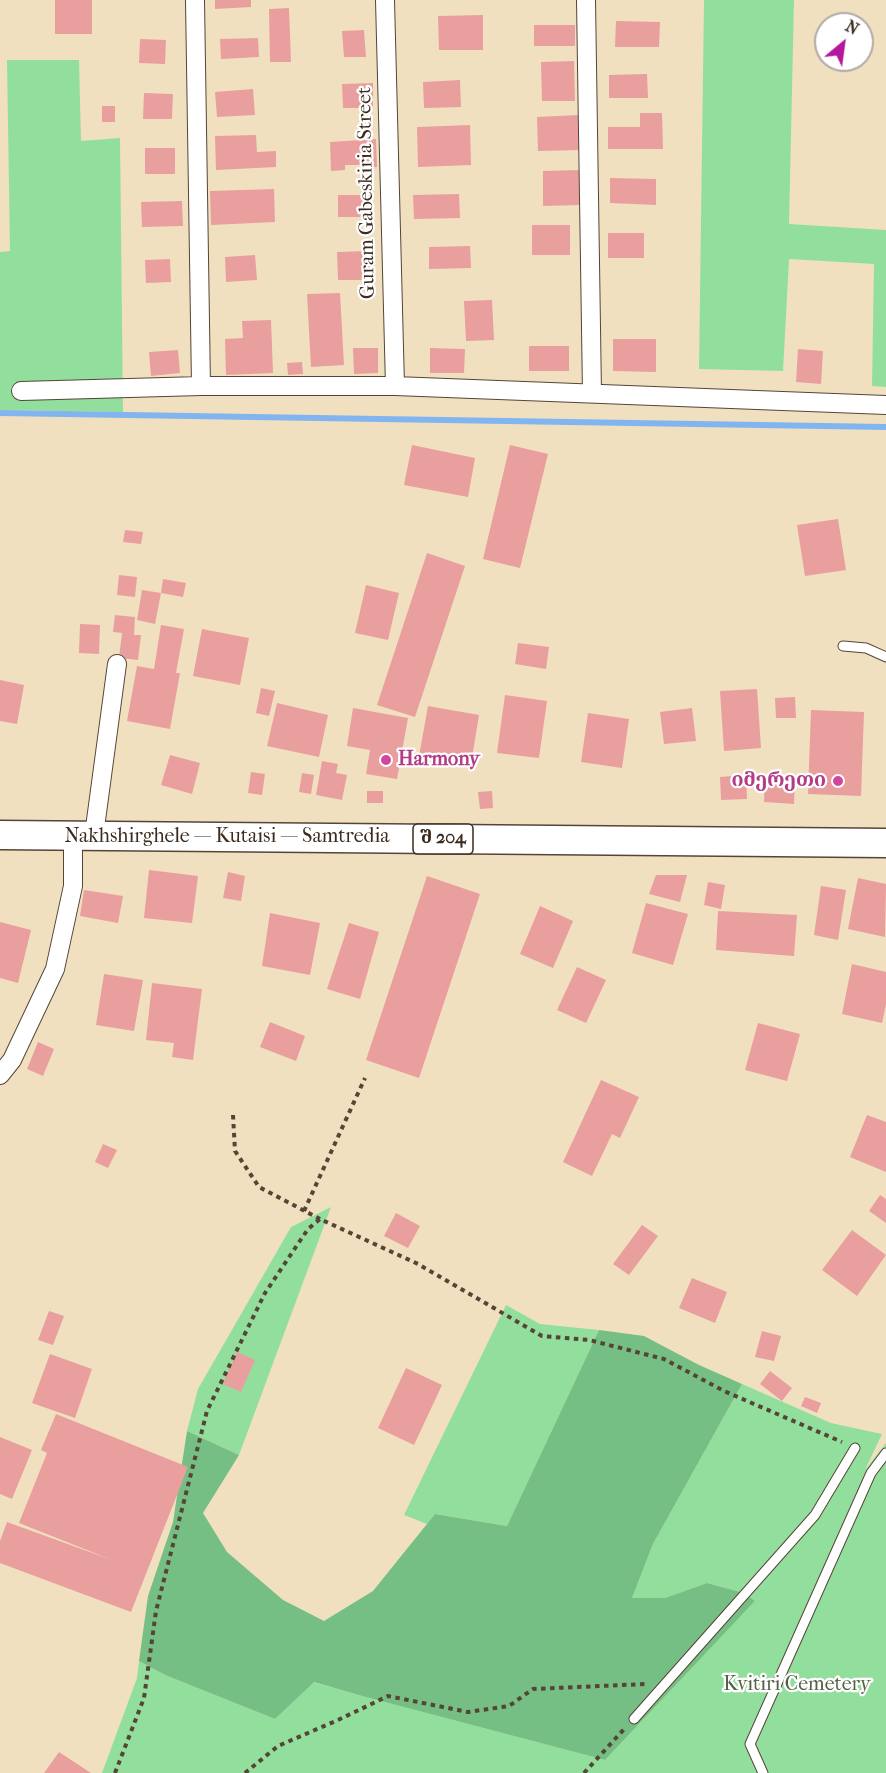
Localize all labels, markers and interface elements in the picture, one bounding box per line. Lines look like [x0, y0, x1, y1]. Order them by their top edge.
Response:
north arrow [814, 12, 874, 72]
text: N [842, 16, 862, 39]
street label: Guram Gabeskiria Street [353, 87, 381, 299]
place label: Harmony [398, 748, 480, 772]
marker: Harmony [379, 753, 393, 767]
place label: იმერეთი [731, 769, 826, 793]
marker: იმერეთი [831, 774, 845, 788]
road number: შ 204 [413, 824, 473, 854]
street label: Nakhshirghele — Kutaisi — Samtredia [64, 825, 390, 849]
park label: Kvitiri Cemetery [723, 1673, 871, 1697]

